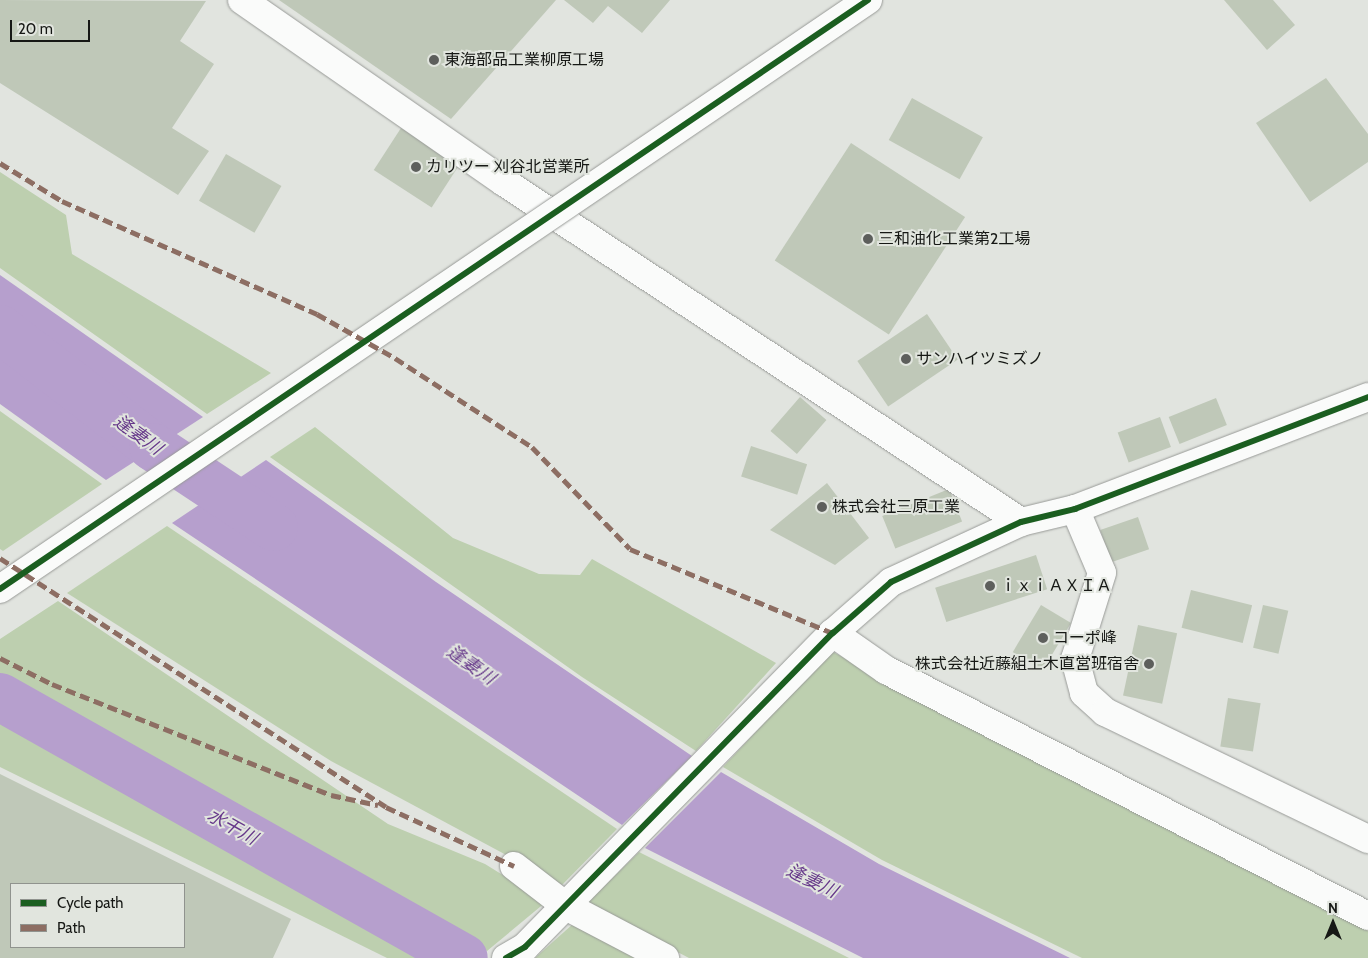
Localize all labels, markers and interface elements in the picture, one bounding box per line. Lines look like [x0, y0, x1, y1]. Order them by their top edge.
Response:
scale bar [12, 10, 92, 42]
text: 20 m [18, 20, 53, 38]
place label: 東海部品工業柳原工場 [444, 50, 604, 70]
marker: 東海部品工業柳原工場 [428, 54, 440, 66]
place label: カリツー 刈谷北営業所 [426, 157, 590, 177]
marker: カリツー 刈谷北営業所 [410, 161, 422, 173]
place label: 三和油化工業第2工場 [878, 229, 1030, 249]
marker: 三和油化工業第2工場 [862, 233, 874, 245]
place label: サンハイツミズノ [916, 349, 1044, 369]
marker: サンハイツミズノ [900, 353, 912, 365]
water label: 逢妻川 [110, 410, 166, 460]
place label: 株式会社三原工業 [832, 497, 960, 517]
marker: 株式会社三原工業 [816, 501, 828, 513]
place label: ｉｘｉＡＸＩＡ [1000, 576, 1112, 596]
marker: ｉｘｉＡＸＩＡ [984, 580, 996, 592]
place label: コーポ峰 [1053, 628, 1117, 648]
marker: コーポ峰 [1037, 632, 1049, 644]
water label: 逢妻川 [443, 641, 499, 689]
place label: 株式会社近藤組土木直営班宿舎 [915, 654, 1139, 674]
marker: 株式会社近藤組土木直営班宿舎 [1143, 658, 1155, 670]
water label: 水干川 [203, 804, 261, 850]
water label: 逢妻川 [783, 859, 841, 903]
legend [10, 883, 185, 948]
text: Cycle path [57, 894, 123, 912]
north arrow [1308, 898, 1358, 948]
text: N [1328, 899, 1338, 917]
text: Path [57, 919, 86, 937]

